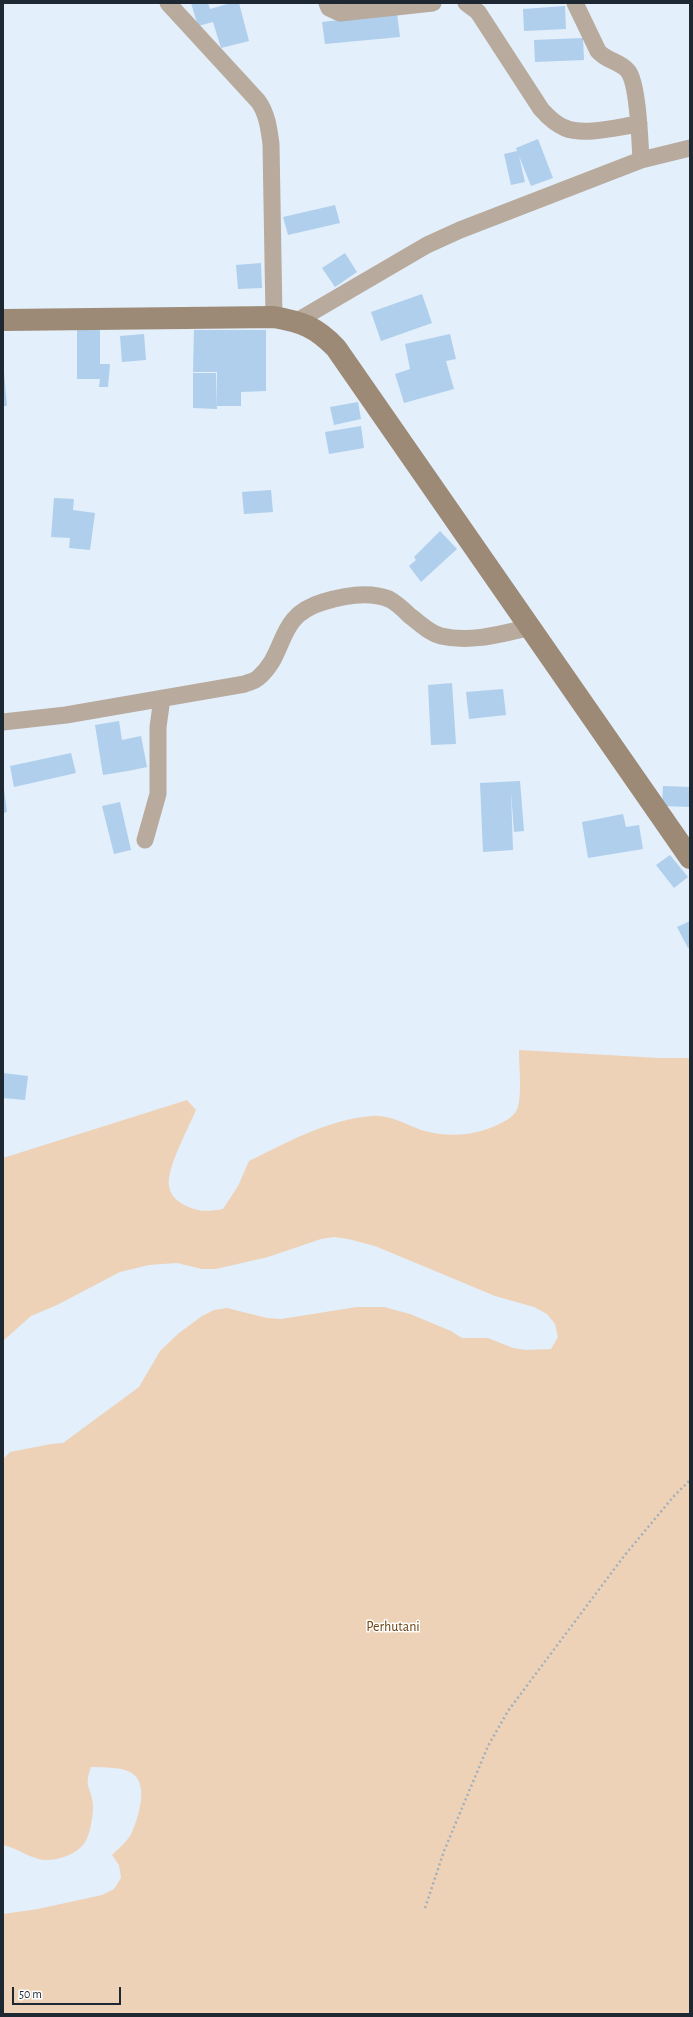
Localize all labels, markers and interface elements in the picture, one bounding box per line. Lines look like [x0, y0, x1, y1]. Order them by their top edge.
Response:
park label: Perhutani [366, 1619, 420, 1635]
scale bar [14, 1979, 123, 2005]
text: 50 m [19, 1988, 42, 2000]

